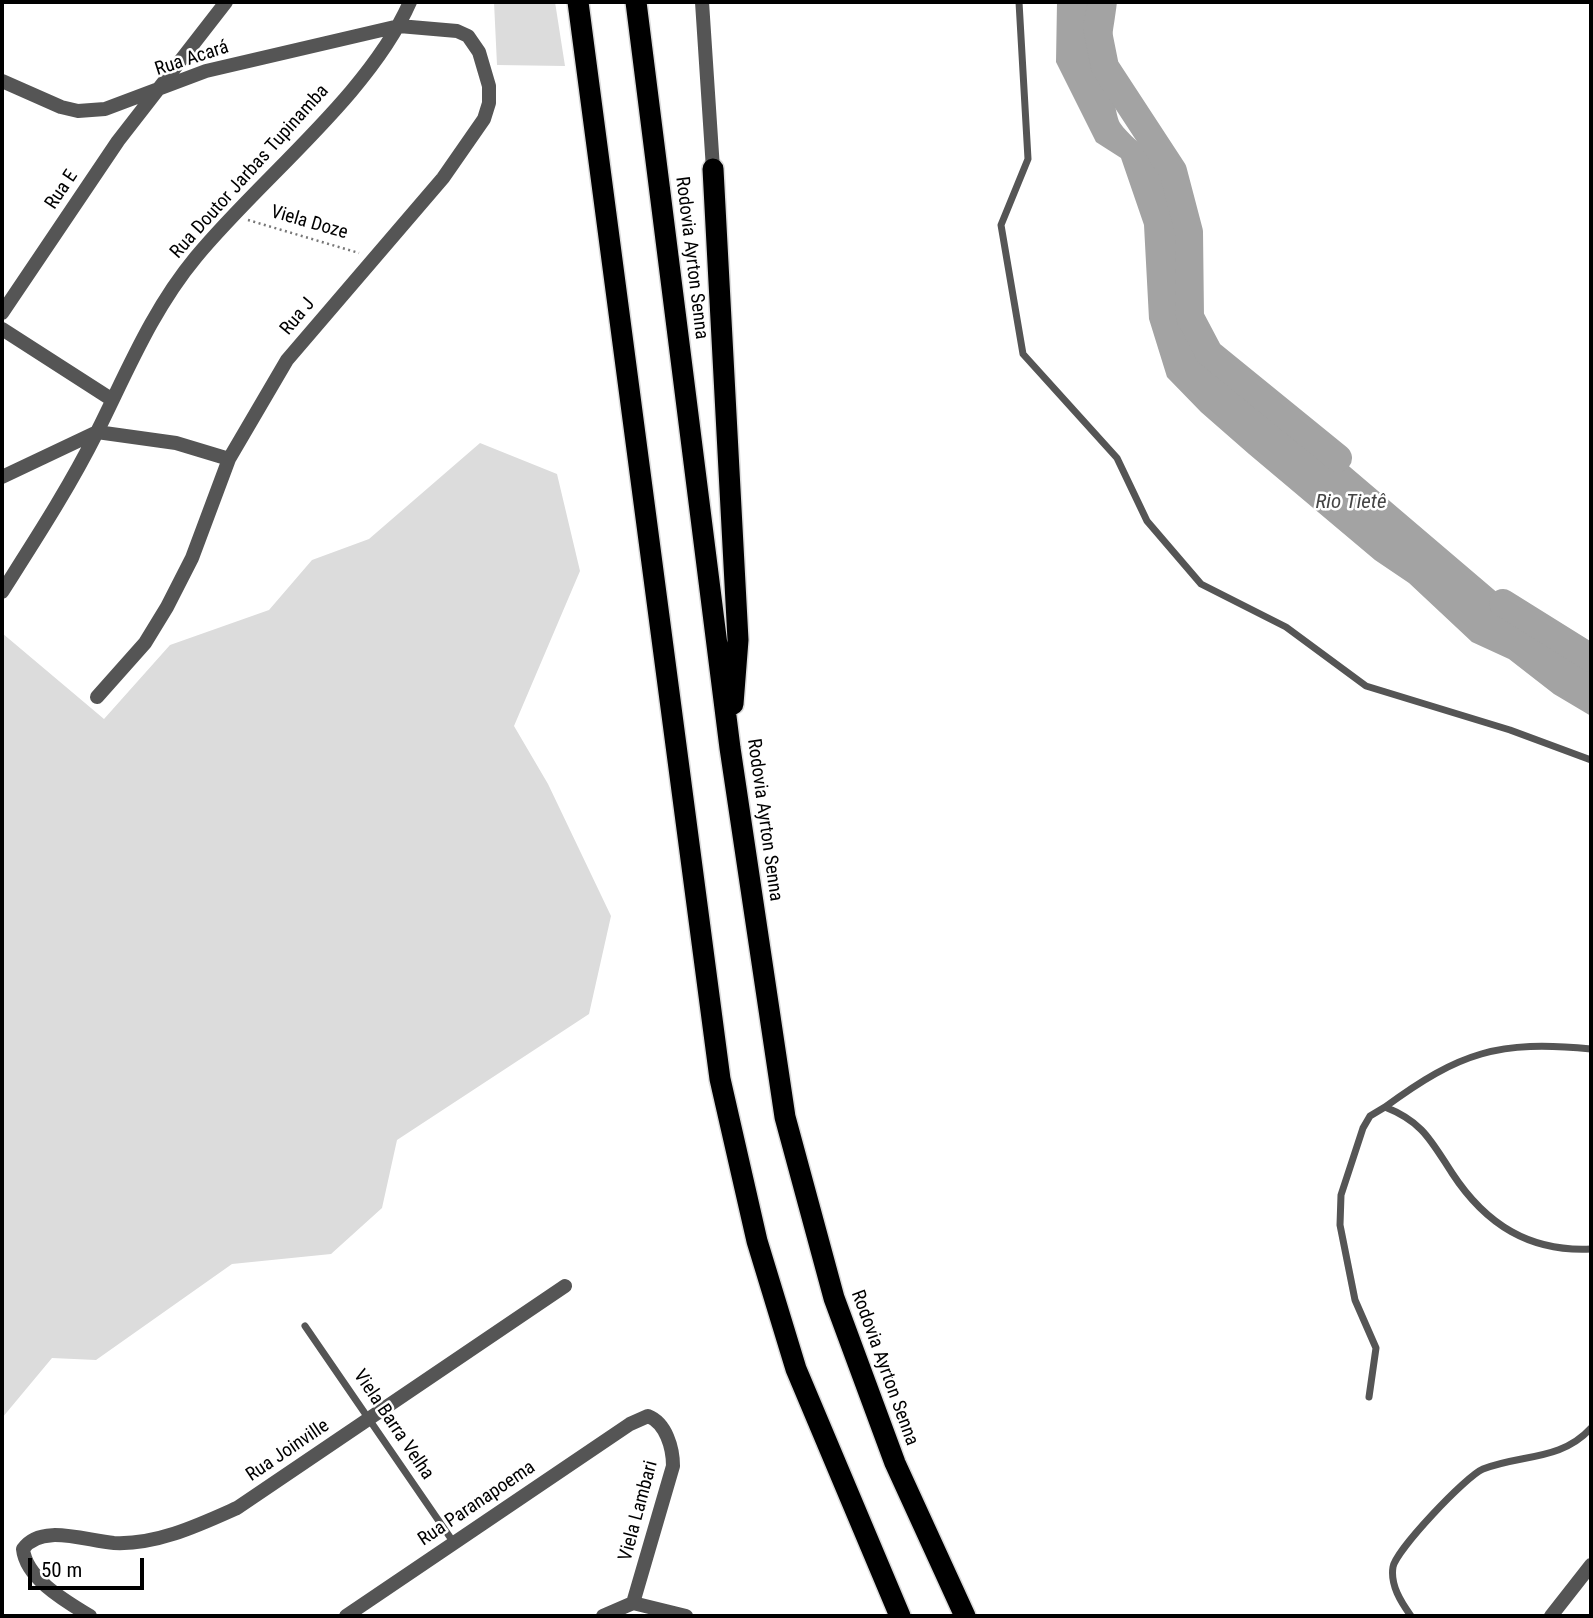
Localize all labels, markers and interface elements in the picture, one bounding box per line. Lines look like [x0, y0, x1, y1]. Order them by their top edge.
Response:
street label: Rua Acará [152, 36, 232, 82]
street label: Rua Doutor Jarbas Tupinamba [166, 80, 334, 264]
street label: Rua E [41, 166, 83, 214]
street label: Rodovia Ayrton Senna [670, 175, 712, 341]
street label: Viela Doze [268, 201, 350, 245]
street label: Rua J [276, 294, 320, 340]
water label: Rio Tietê [1316, 490, 1386, 516]
street label: Rodovia Ayrton Senna [741, 737, 787, 903]
street label: Rodovia Ayrton Senna [845, 1287, 923, 1449]
street label: Viela Barra Velha [348, 1366, 438, 1484]
street label: Rua Joinville [242, 1415, 334, 1487]
street label: Rua Paranapoema [414, 1456, 540, 1552]
street label: Viela Lambari [615, 1458, 663, 1564]
scale bar [32, 1544, 147, 1588]
text: 50 m [41, 1558, 82, 1582]

